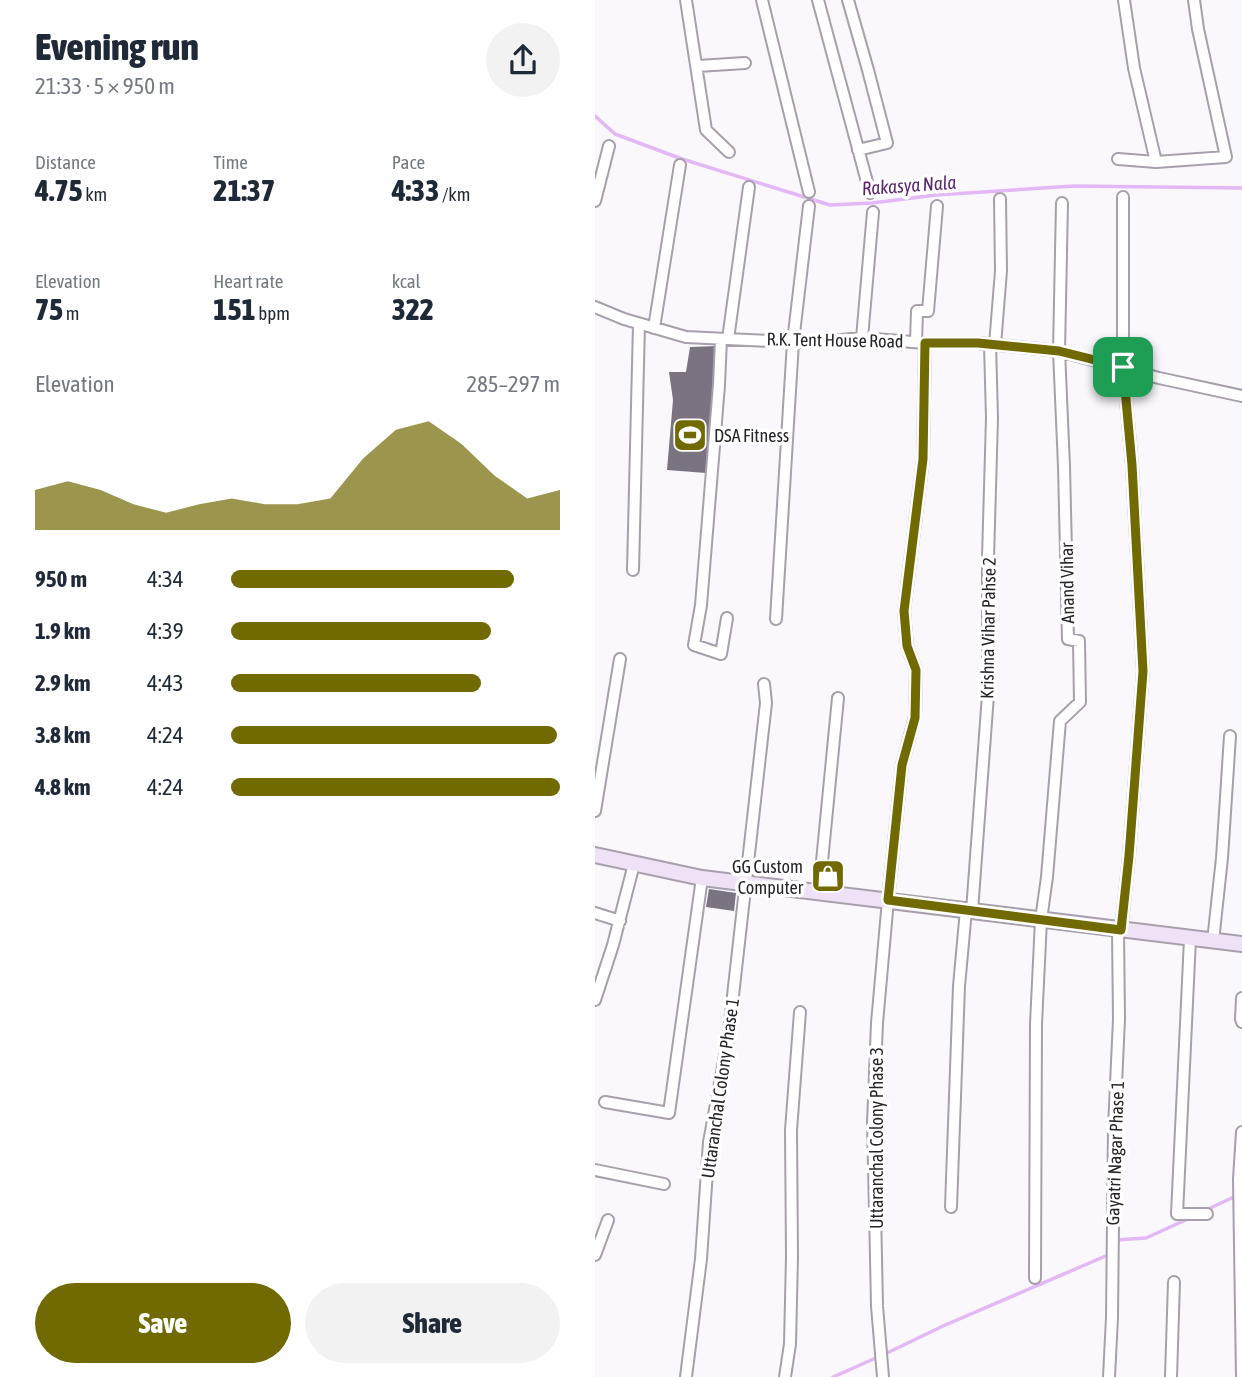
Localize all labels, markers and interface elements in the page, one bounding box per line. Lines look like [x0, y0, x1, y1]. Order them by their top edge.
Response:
button: share [486, 23, 560, 97]
text: Evening run [35, 25, 199, 68]
text: 21:33 · 5 × 950 m [35, 73, 175, 99]
text: Distance [35, 151, 96, 173]
text: Time [213, 151, 248, 173]
text: Pace [392, 151, 425, 173]
water label: Rakasya Nala [861, 171, 957, 199]
text: 4.75 [35, 173, 83, 207]
text: 21:37 [213, 173, 275, 207]
text: 4:33 [392, 173, 439, 207]
text: km [83, 183, 107, 205]
text: /km [439, 183, 470, 205]
text: Elevation [35, 270, 101, 292]
text: Heart rate [213, 270, 283, 292]
text: kcal [392, 270, 421, 292]
text: 75 [35, 292, 63, 326]
text: 151 [213, 292, 256, 326]
text: 322 [392, 292, 434, 326]
text: m [63, 302, 80, 324]
text: bpm [256, 302, 290, 324]
street label: R.K. Tent House Road [766, 328, 904, 352]
pin [1093, 337, 1153, 397]
icon: arrive [1104, 348, 1142, 386]
text: Elevation [35, 371, 115, 397]
text: 285–297 m [466, 371, 560, 397]
sports icon: DSA Fitness [671, 416, 709, 454]
place label: DSA Fitness [714, 425, 789, 446]
street label: Anand Vihar [1056, 542, 1078, 624]
street label: Krishna Vihar Pahse 2 [976, 557, 1000, 699]
text: 950 m [35, 566, 87, 592]
text: 4:34 [147, 566, 184, 592]
text: 1.9 km [35, 618, 91, 644]
text: 4:39 [147, 618, 184, 644]
text: 2.9 km [35, 670, 91, 696]
text: 4:43 [147, 670, 184, 696]
text: 3.8 km [35, 722, 91, 748]
text: 4:24 [147, 722, 184, 748]
text: 4.8 km [35, 774, 91, 800]
text: 4:24 [147, 774, 184, 800]
place label: GG Custom Computer [732, 856, 804, 898]
shop icon: GG Custom Computer [809, 857, 847, 895]
street label: Uttaranchal Colony Phase 1 [697, 996, 743, 1180]
street label: Uttaranchal Colony Phase 3 [866, 1047, 887, 1229]
street label: Gayatri Nagar Phase 1 [1102, 1080, 1128, 1226]
button: Save [35, 1283, 291, 1363]
button: Share [305, 1283, 560, 1363]

